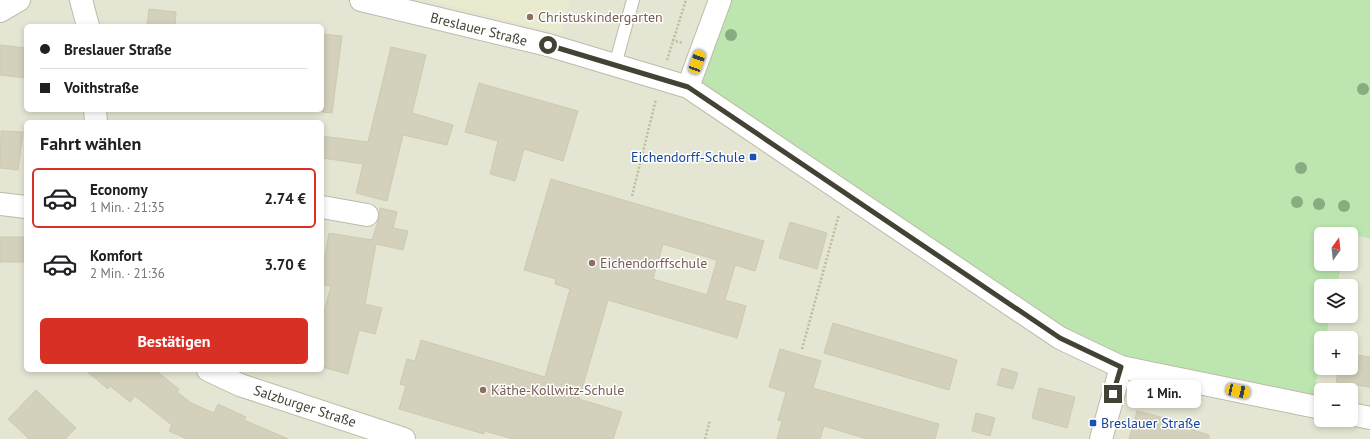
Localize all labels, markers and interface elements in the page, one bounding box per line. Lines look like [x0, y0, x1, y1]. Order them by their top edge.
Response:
street label: Breslauer Straße [429, 8, 529, 50]
place label: Christuskindergarten [538, 8, 663, 26]
marker: Christuskindergarten [525, 12, 535, 22]
route start [539, 36, 557, 54]
text: Breslauer Straße [64, 40, 172, 59]
car [687, 49, 707, 75]
text: Voithstraße [64, 78, 139, 97]
text: Fahrt wählen [40, 132, 141, 155]
place label: Eichendorff-Schule [631, 148, 745, 166]
marker: Eichendorff-Schule [748, 152, 758, 162]
icon: car [42, 180, 78, 216]
text: Economy [90, 180, 148, 199]
text: 2.74 € [264, 189, 306, 208]
text: 1 Min. · 21:35 [90, 199, 165, 216]
north arrow [1314, 227, 1358, 271]
map controls [1314, 227, 1358, 427]
icon: car [42, 246, 78, 282]
text: Komfort [90, 246, 142, 265]
place label: Eichendorffschule [600, 254, 707, 272]
text: 3.70 € [264, 255, 306, 274]
marker: Eichendorffschule [587, 258, 597, 268]
text: 2 Min. · 21:36 [90, 265, 165, 282]
button: layers [1314, 279, 1358, 323]
button: Bestätigen [40, 318, 308, 364]
button: + [1314, 331, 1358, 375]
callout: 1 Min. [1127, 380, 1201, 408]
street label: Salzburger Straße [251, 381, 359, 431]
place label: Käthe-Kollwitz-Schule [491, 381, 624, 399]
car [1225, 383, 1251, 399]
button: − [1314, 383, 1358, 427]
marker: Käthe-Kollwitz-Schule [478, 385, 488, 395]
route end [1104, 385, 1122, 403]
text: 1 Min. [1147, 385, 1181, 402]
place label: Breslauer Straße [1101, 414, 1200, 432]
marker: Breslauer Straße [1088, 418, 1098, 428]

